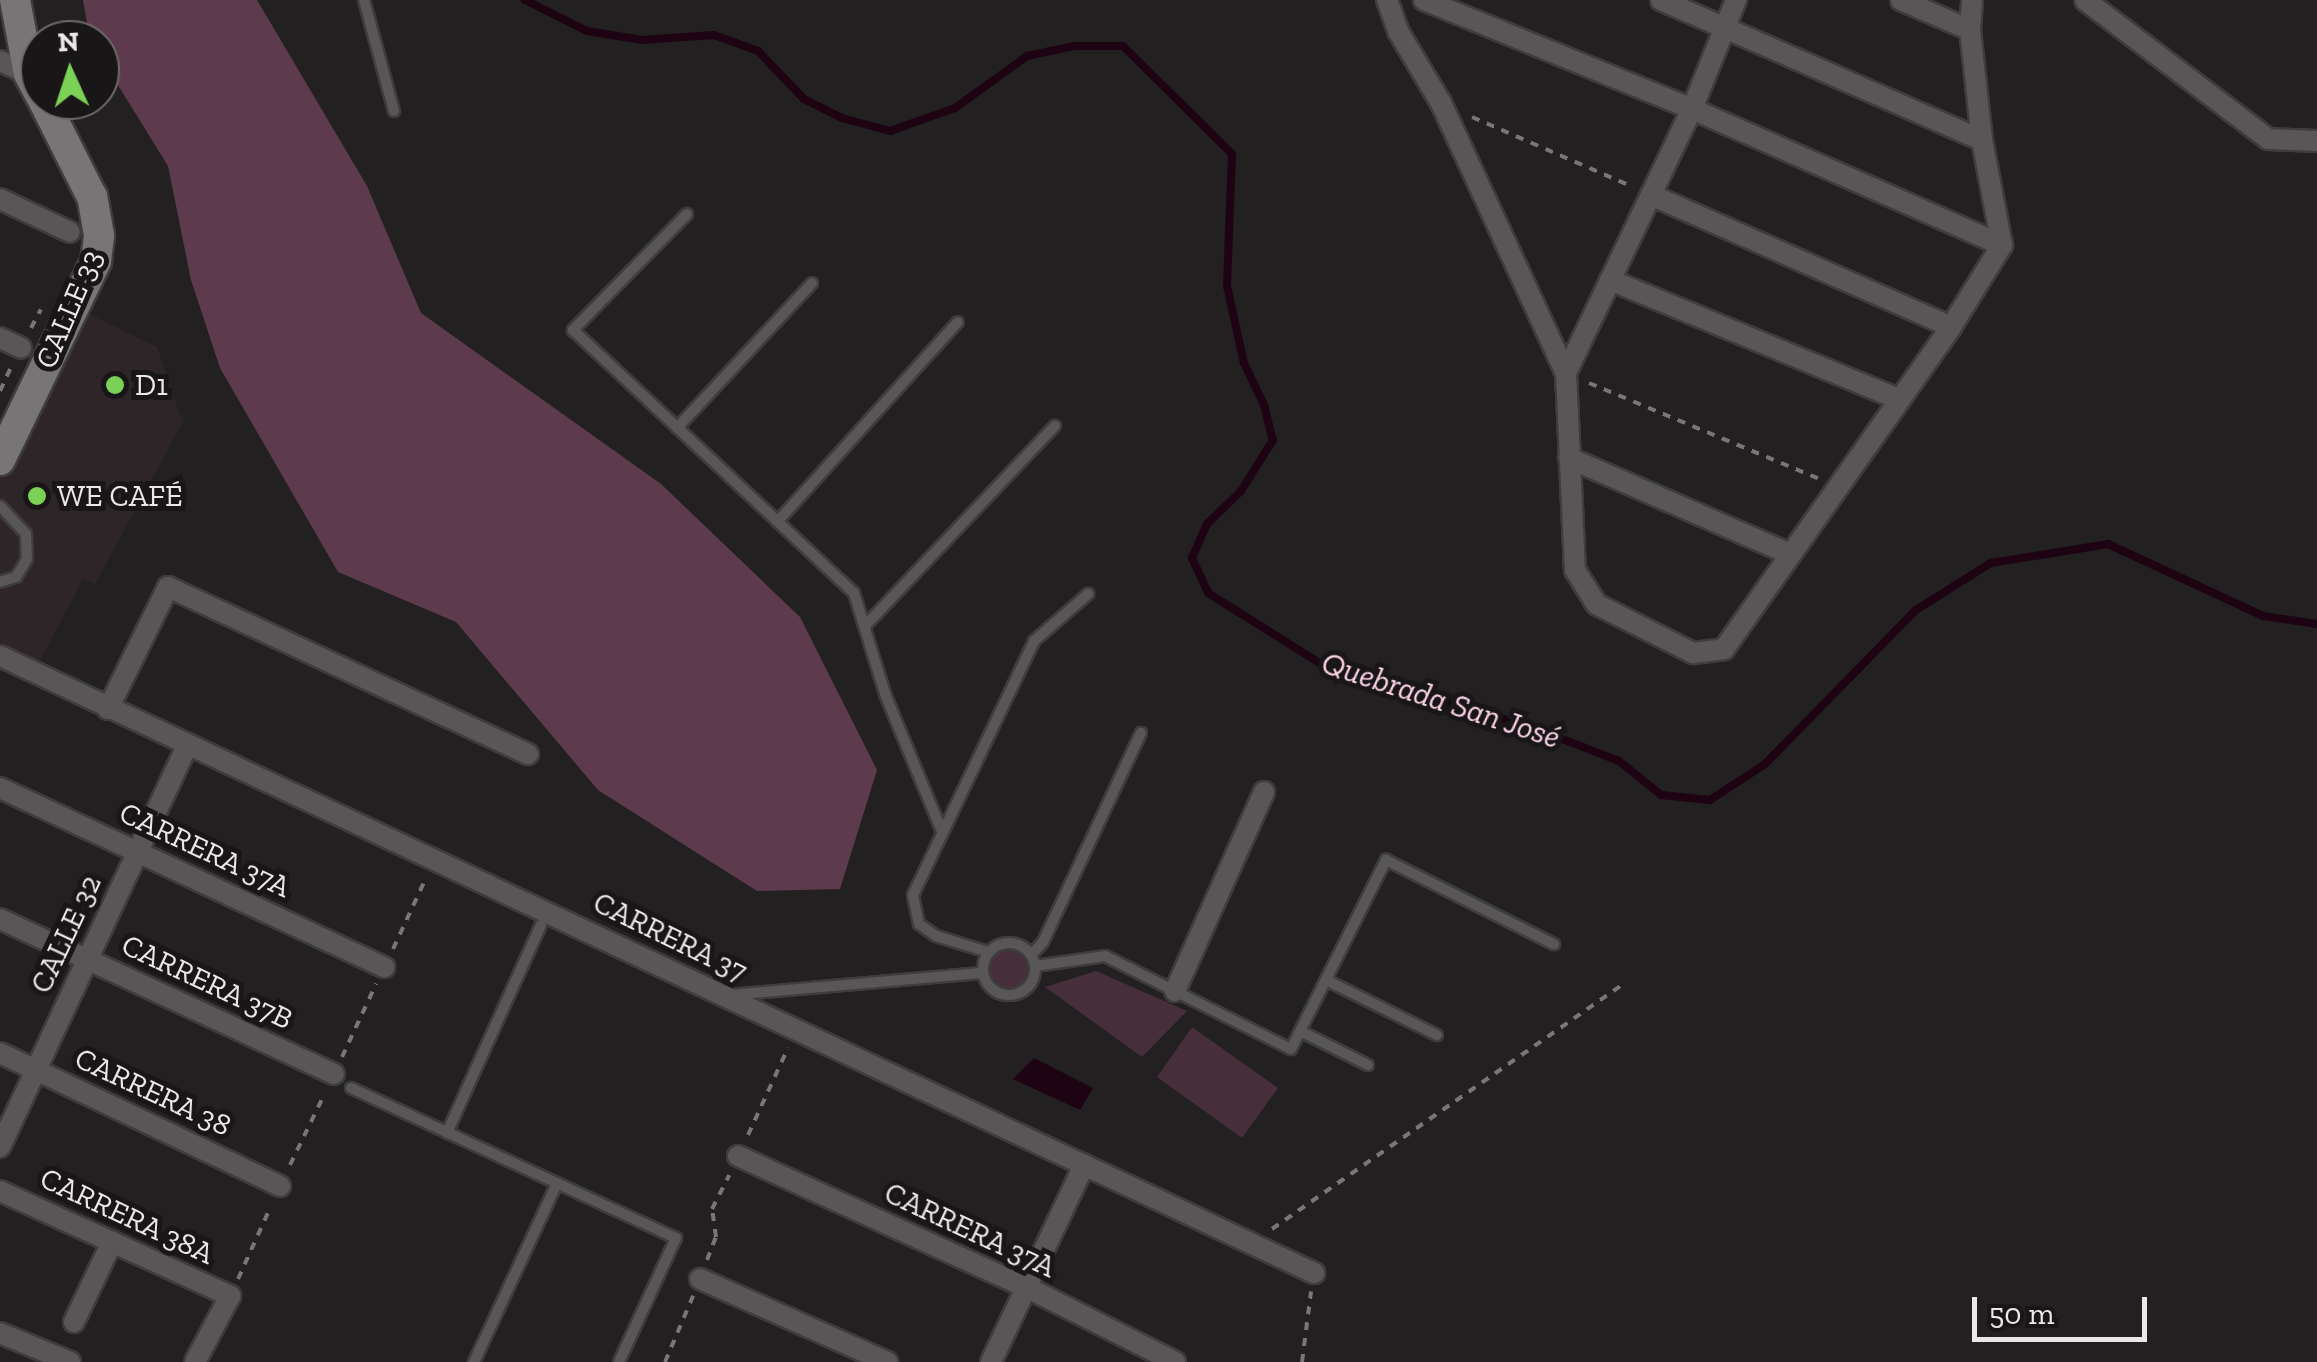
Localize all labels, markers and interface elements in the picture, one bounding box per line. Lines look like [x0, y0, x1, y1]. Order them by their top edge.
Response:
north arrow [20, 20, 120, 120]
text: N [57, 25, 80, 59]
street label: CALLE 33 [28, 244, 110, 374]
place label: D1 [135, 367, 168, 403]
marker: D1 [104, 374, 126, 396]
place label: WE CAFÉ [57, 478, 183, 514]
marker: WE CAFÉ [26, 485, 48, 507]
water label: Quebrada San José [1317, 643, 1565, 757]
street label: CARRERA 37A [113, 795, 297, 905]
street label: CALLE 32 [23, 869, 109, 999]
street label: CARRERA 37 [587, 884, 753, 990]
street label: CARRERA 37B [115, 927, 299, 1037]
street label: CARRERA 38 [69, 1040, 237, 1144]
street label: CARRERA 38A [34, 1160, 220, 1272]
street label: CARRERA 37A [878, 1175, 1062, 1285]
scale bar [1977, 1277, 2152, 1339]
text: 50 m [1989, 1296, 2054, 1332]

